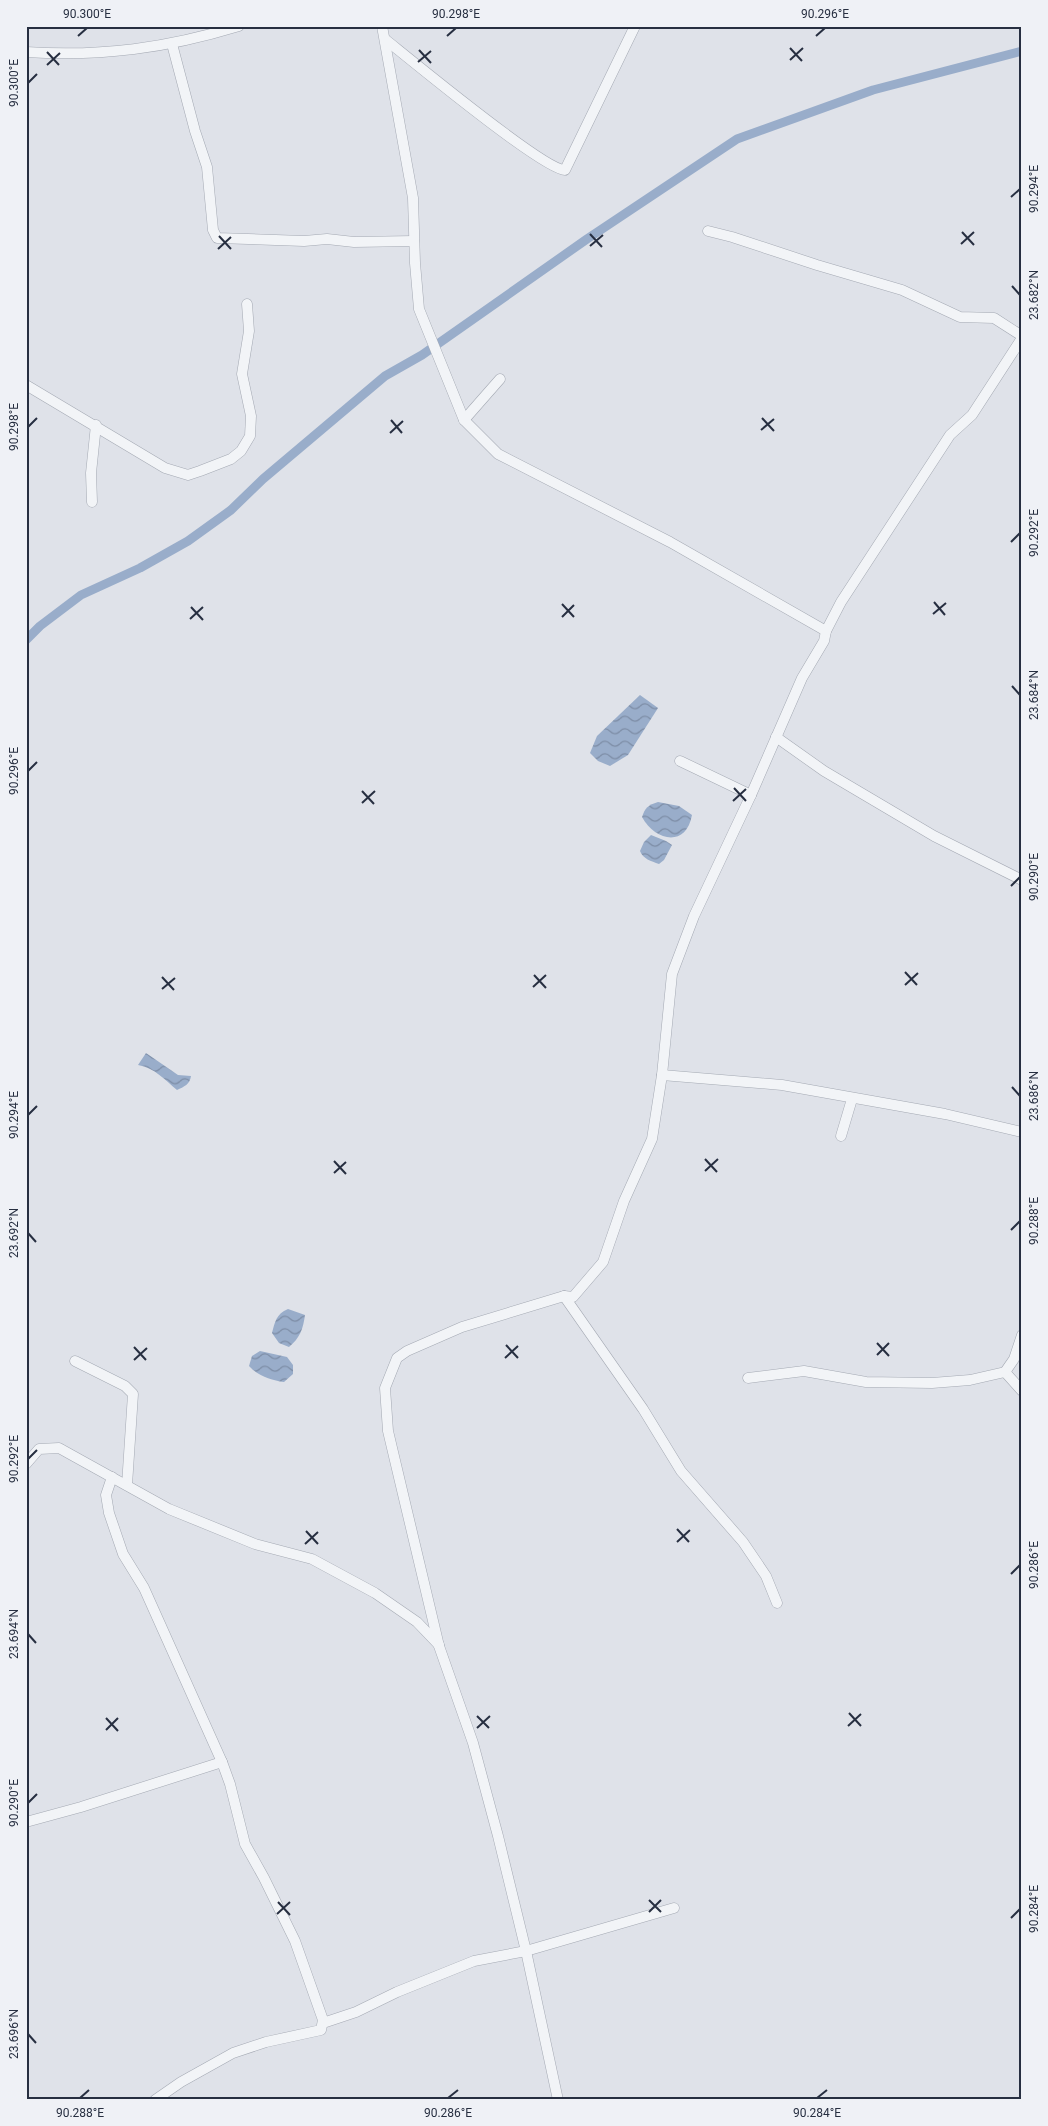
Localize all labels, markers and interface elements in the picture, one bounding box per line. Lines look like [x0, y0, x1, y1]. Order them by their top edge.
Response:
text: 90.300°E [63, 7, 111, 21]
text: 90.298°E [432, 7, 480, 21]
text: 90.296°E [801, 7, 849, 21]
text: 90.300°E [7, 59, 21, 107]
text: 90.294°E [1027, 165, 1041, 213]
text: 23.682°N [1027, 270, 1041, 320]
text: 90.298°E [7, 403, 21, 451]
text: 90.292°E [1027, 509, 1041, 557]
text: 23.684°N [1027, 670, 1041, 720]
text: 90.296°E [7, 747, 21, 795]
text: 90.290°E [1027, 853, 1041, 901]
text: 23.686°N [1027, 1071, 1041, 1121]
text: 90.294°E [7, 1091, 21, 1139]
text: 90.288°E [1027, 1197, 1041, 1245]
text: 23.692°N [7, 1208, 21, 1258]
text: 90.292°E [7, 1435, 21, 1483]
text: 90.286°E [1027, 1541, 1041, 1589]
text: 23.694°N [7, 1609, 21, 1659]
text: 90.290°E [7, 1779, 21, 1827]
text: 90.284°E [1027, 1885, 1041, 1933]
text: 23.696°N [7, 2009, 21, 2059]
text: 90.288°E [56, 2106, 104, 2120]
text: 90.286°E [424, 2106, 472, 2120]
text: 90.284°E [793, 2106, 841, 2120]

